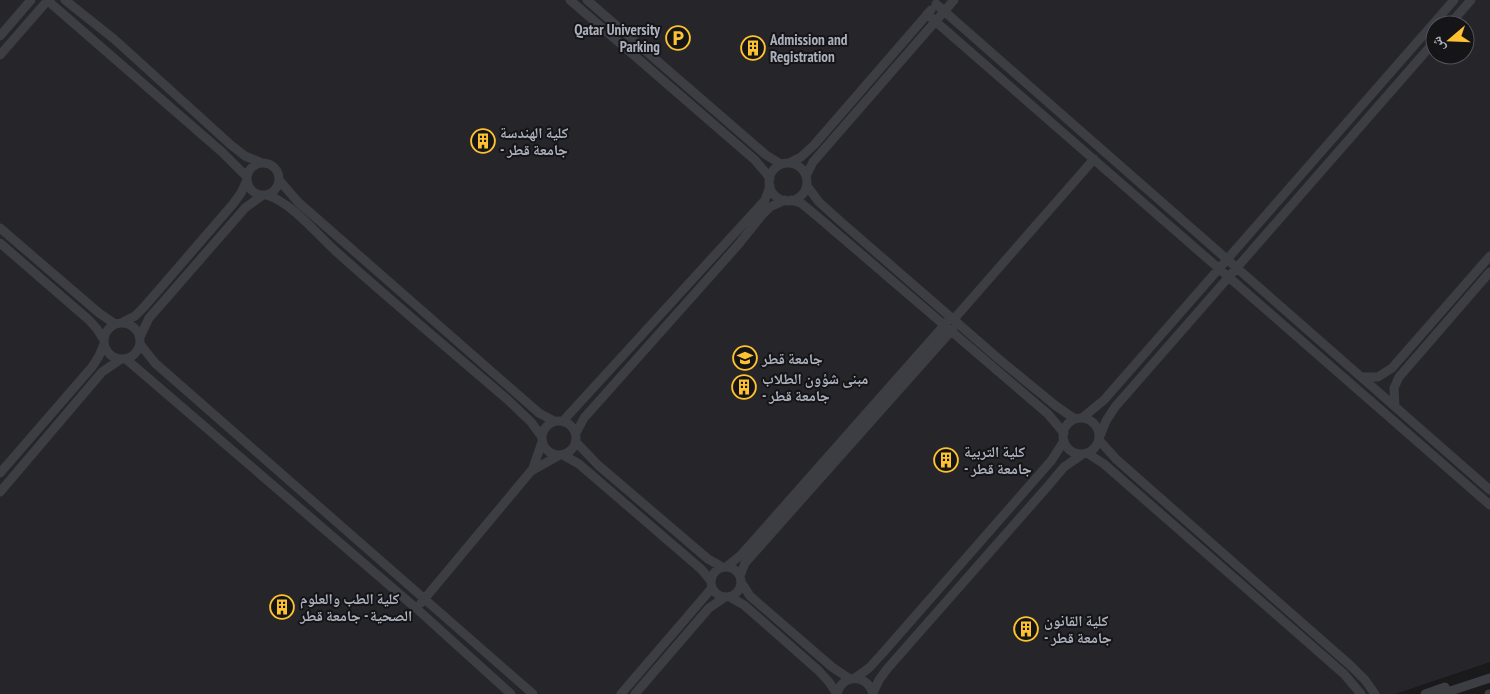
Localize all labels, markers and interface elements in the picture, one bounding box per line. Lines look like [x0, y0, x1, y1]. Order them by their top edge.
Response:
north arrow [1425, 15, 1475, 65]
place label: Qatar University Parking [574, 20, 661, 56]
parking icon: Qatar University Parking [665, 25, 691, 51]
place label: Admission and Registration [769, 30, 848, 66]
text: ش [1427, 34, 1449, 54]
building icon: Admission and Registration [740, 35, 766, 61]
place label: كلية الهندسة - جامعة قطر [500, 123, 569, 159]
building icon: كلية الهندسة - جامعة قطر [470, 128, 496, 154]
school or university icon: جامعة قطر [732, 345, 758, 371]
place label: جامعة قطر [761, 349, 823, 368]
place label: مبنى شؤون الطلاب - جامعة قطر [762, 369, 868, 405]
building icon: مبنى شؤون الطلاب - جامعة قطر [731, 374, 757, 400]
place label: كلية التربية - جامعة قطر [964, 442, 1032, 478]
building icon: كلية التربية - جامعة قطر [933, 447, 959, 473]
place label: كلية الطب والعلوم الصحية - جامعة قطر [299, 589, 412, 625]
building icon: كلية الطب والعلوم الصحية - جامعة قطر [269, 594, 295, 620]
place label: كلية القانون - جامعة قطر [1044, 611, 1112, 647]
building icon: كلية القانون - جامعة قطر [1013, 616, 1039, 642]

